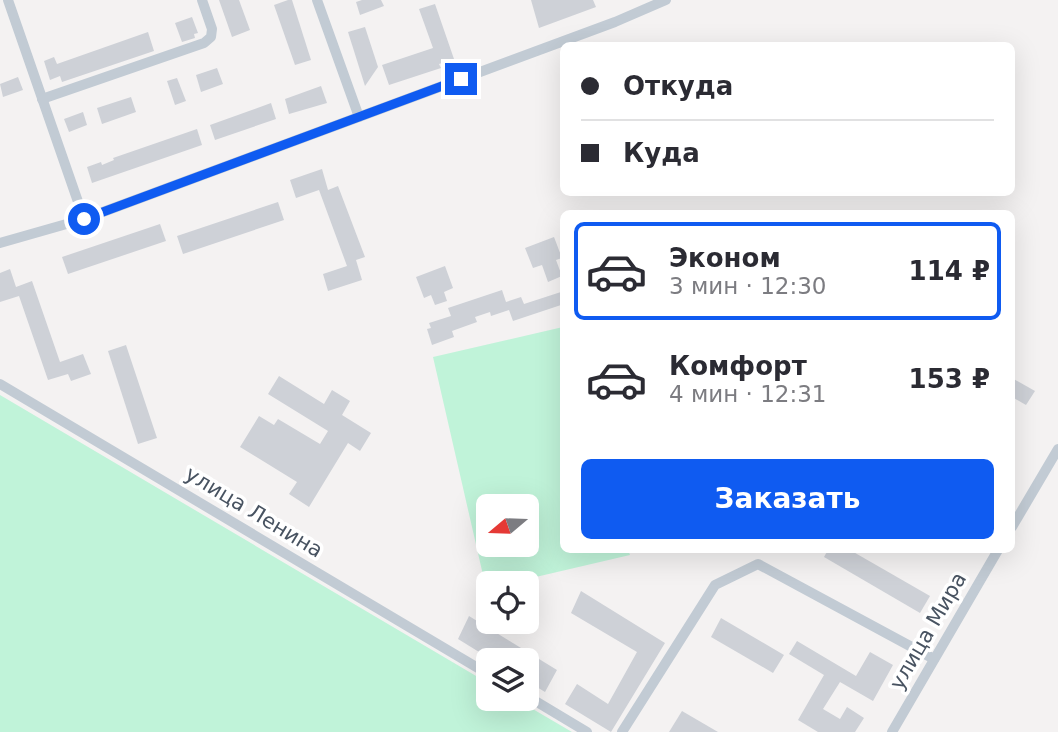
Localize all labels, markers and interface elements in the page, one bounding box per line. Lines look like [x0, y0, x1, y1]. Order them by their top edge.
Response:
route end [445, 63, 477, 95]
text: Откуда [623, 71, 733, 101]
text: Куда [623, 138, 700, 168]
route start [68, 203, 100, 235]
icon: car [585, 240, 648, 303]
text: Эконом [669, 243, 781, 273]
text: 114 ₽ [909, 256, 990, 286]
text: 3 мин · 12:30 [669, 273, 827, 299]
icon: car [585, 348, 648, 411]
text: Комфорт [669, 351, 807, 381]
text: 153 ₽ [909, 364, 990, 394]
text: 4 мин · 12:31 [669, 381, 827, 407]
button: Заказать [581, 459, 994, 539]
street label: улица Ленина [181, 462, 327, 562]
north arrow [476, 494, 539, 556]
map controls [476, 494, 539, 711]
street label: улица Мира [885, 568, 971, 694]
button: locate [476, 571, 539, 634]
button: layers [476, 648, 539, 711]

